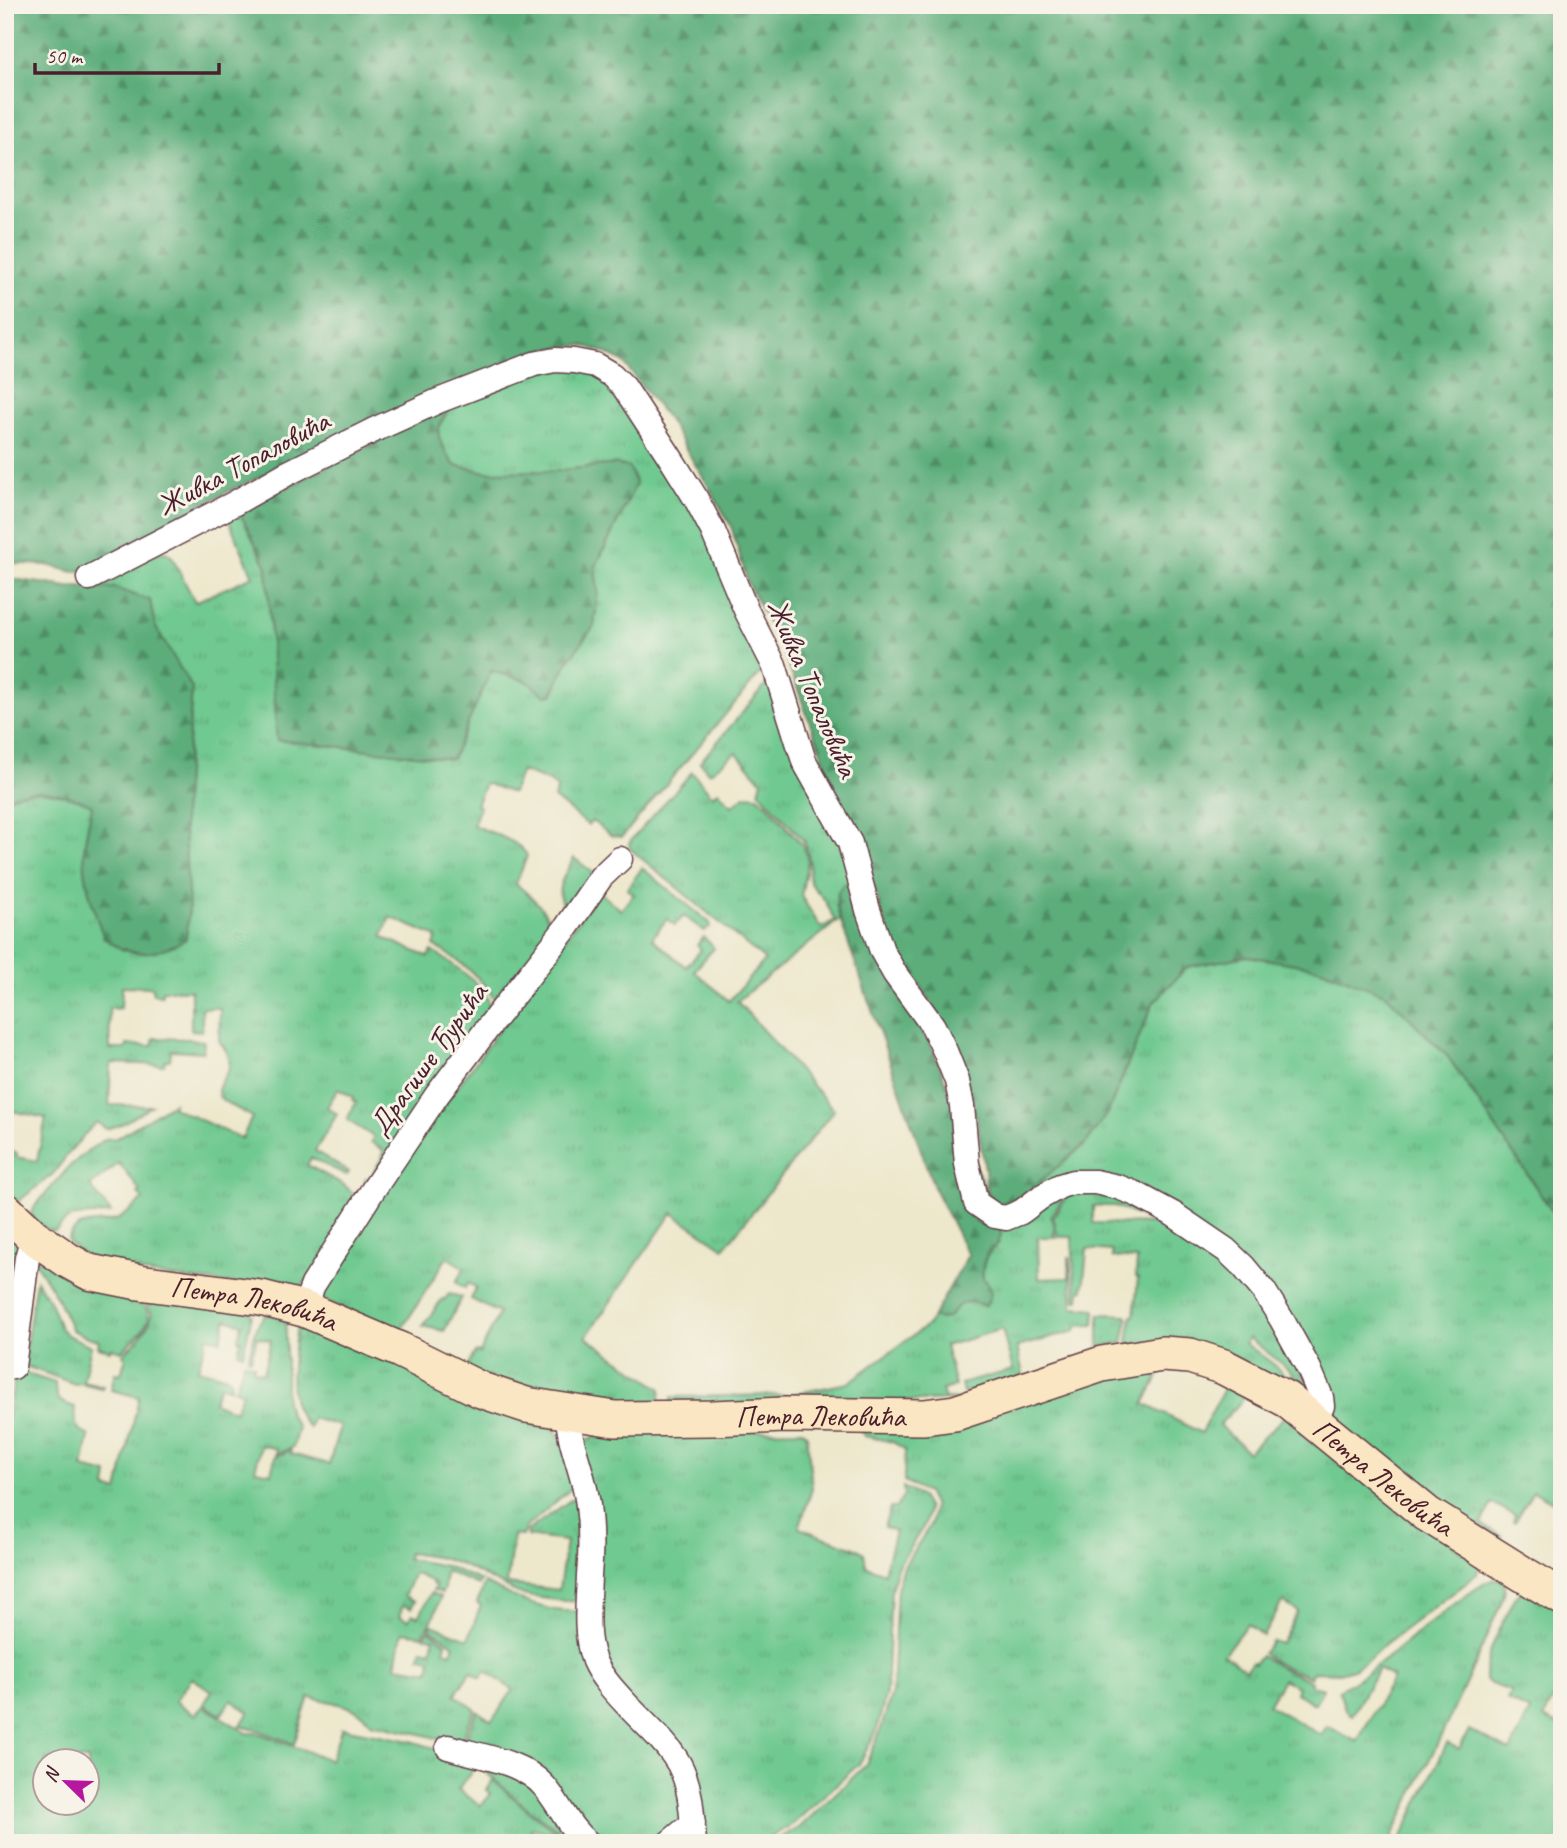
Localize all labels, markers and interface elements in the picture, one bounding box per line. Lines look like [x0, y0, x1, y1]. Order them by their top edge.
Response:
scale bar [35, 32, 219, 76]
text: 50 m [46, 43, 84, 69]
street label: Живка Топаловића [150, 401, 337, 524]
street label: Живка Топаловића [758, 593, 868, 785]
street label: Драгише Ђурића [360, 974, 497, 1143]
street label: Петра Лековића [169, 1267, 345, 1341]
street label: Петра Лековића [735, 1396, 907, 1436]
street label: Петра Лековића [1305, 1409, 1462, 1546]
north arrow [32, 1746, 102, 1816]
text: N [38, 1763, 66, 1786]

